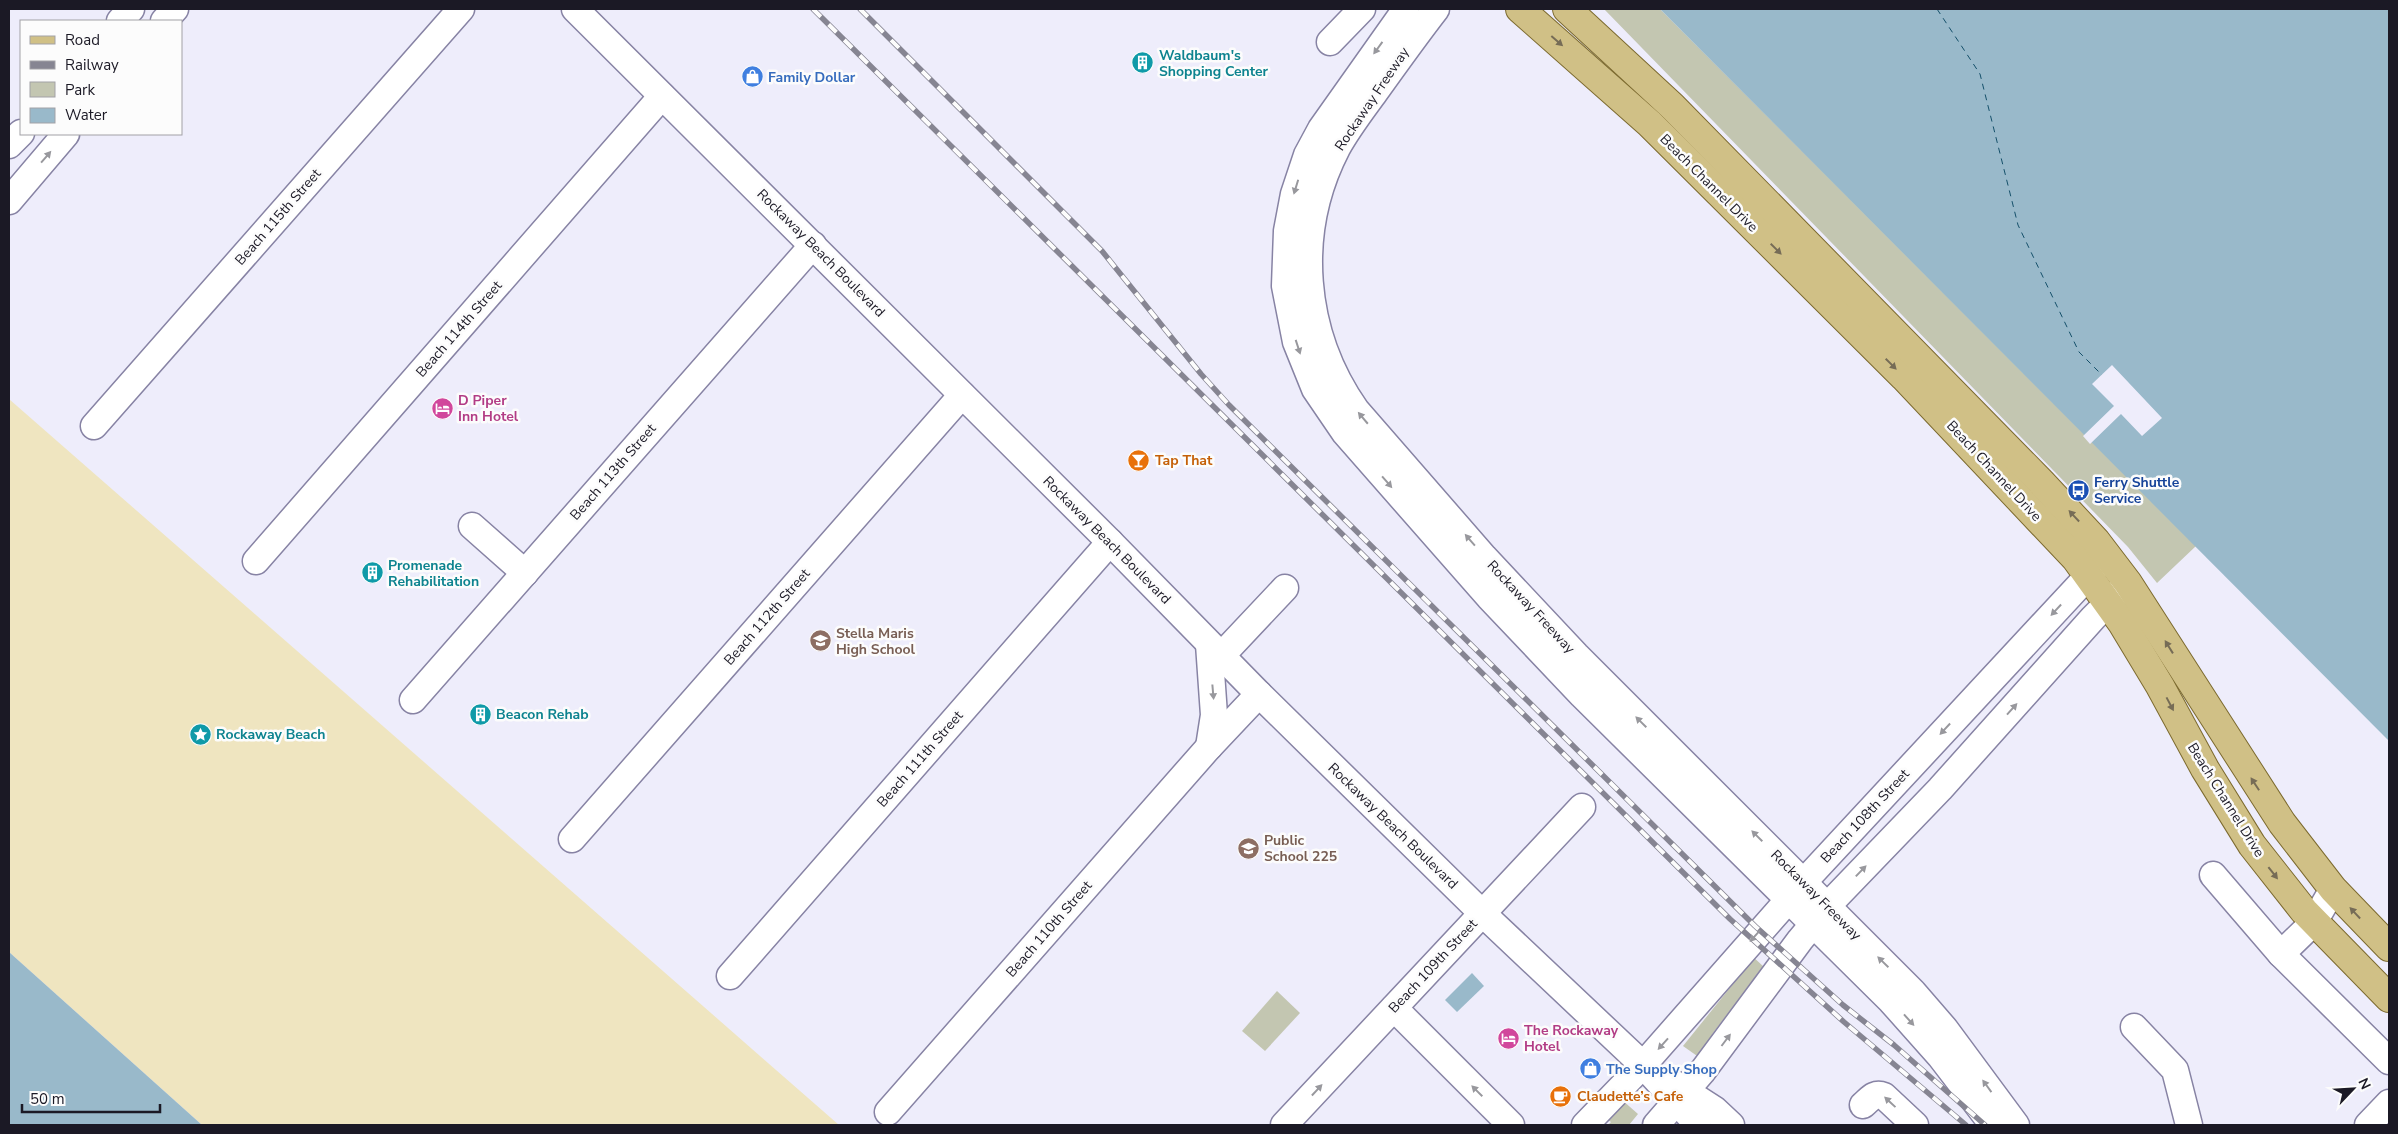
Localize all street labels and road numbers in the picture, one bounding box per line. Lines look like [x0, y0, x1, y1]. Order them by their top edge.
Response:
street label: Rockaway Freeway [1330, 43, 1414, 154]
street label: Beach Channel Drive [1656, 130, 1762, 236]
street label: Beach 115th Street [231, 165, 325, 269]
street label: Rockaway Beach Boulevard [753, 185, 889, 321]
street label: Beach 114th Street [412, 277, 506, 381]
street label: Beach Channel Drive [1942, 416, 2046, 526]
street label: Beach 113th Street [566, 420, 660, 524]
street label: Rockaway Beach Boulevard [1039, 472, 1175, 608]
street label: Rockaway Freeway [1483, 556, 1580, 658]
street label: Beach 112th Street [720, 565, 814, 669]
street label: Beach 111th Street [873, 707, 967, 811]
street label: Beach Channel Drive [2183, 739, 2269, 861]
street label: Rockaway Beach Boulevard [1324, 759, 1462, 893]
street label: Beach 108th Street [1816, 765, 1914, 867]
street label: Rockaway Freeway [1767, 846, 1866, 945]
street label: Beach 110th Street [1002, 877, 1096, 981]
street label: Beach 109th Street [1384, 915, 1482, 1017]

